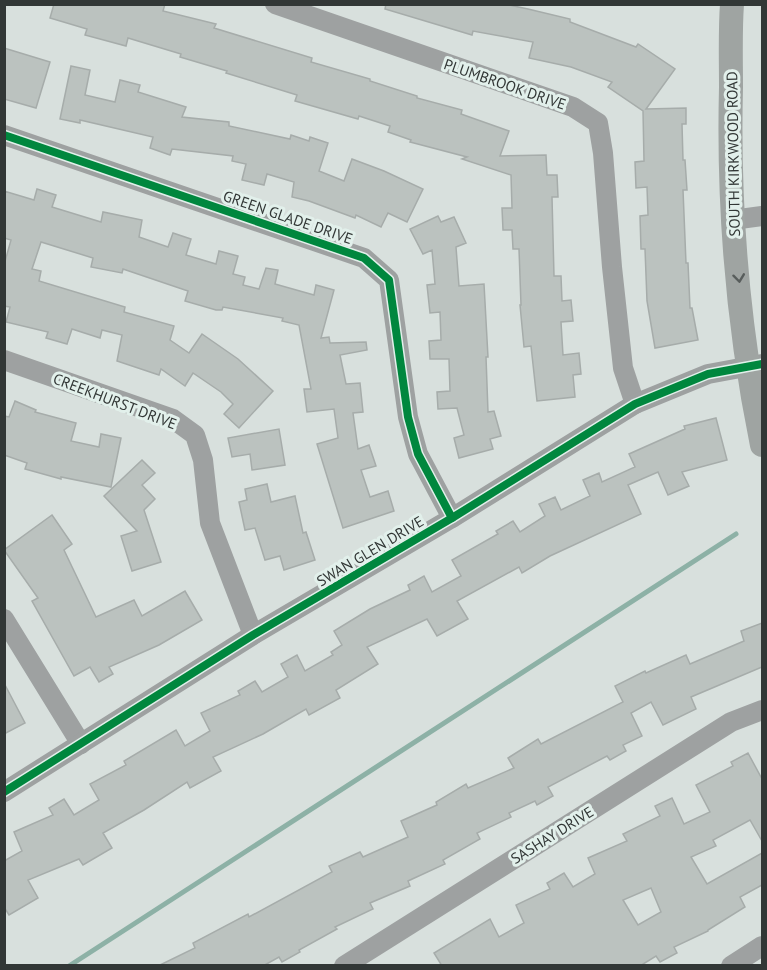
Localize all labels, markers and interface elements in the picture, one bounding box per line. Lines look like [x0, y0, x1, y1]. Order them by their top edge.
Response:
street label: PLUMBROOK DRIVE [442, 54, 568, 114]
street label: SOUTH KIRKWOOD ROAD [722, 71, 744, 237]
street label: GREEN GLADE DRIVE [221, 186, 355, 248]
one-way arrow [732, 274, 745, 283]
street label: CREEKHURST DRIVE [51, 369, 179, 433]
street label: SWAN GLEN DRIVE [313, 512, 427, 590]
street label: SASHAY DRIVE [507, 802, 597, 868]

